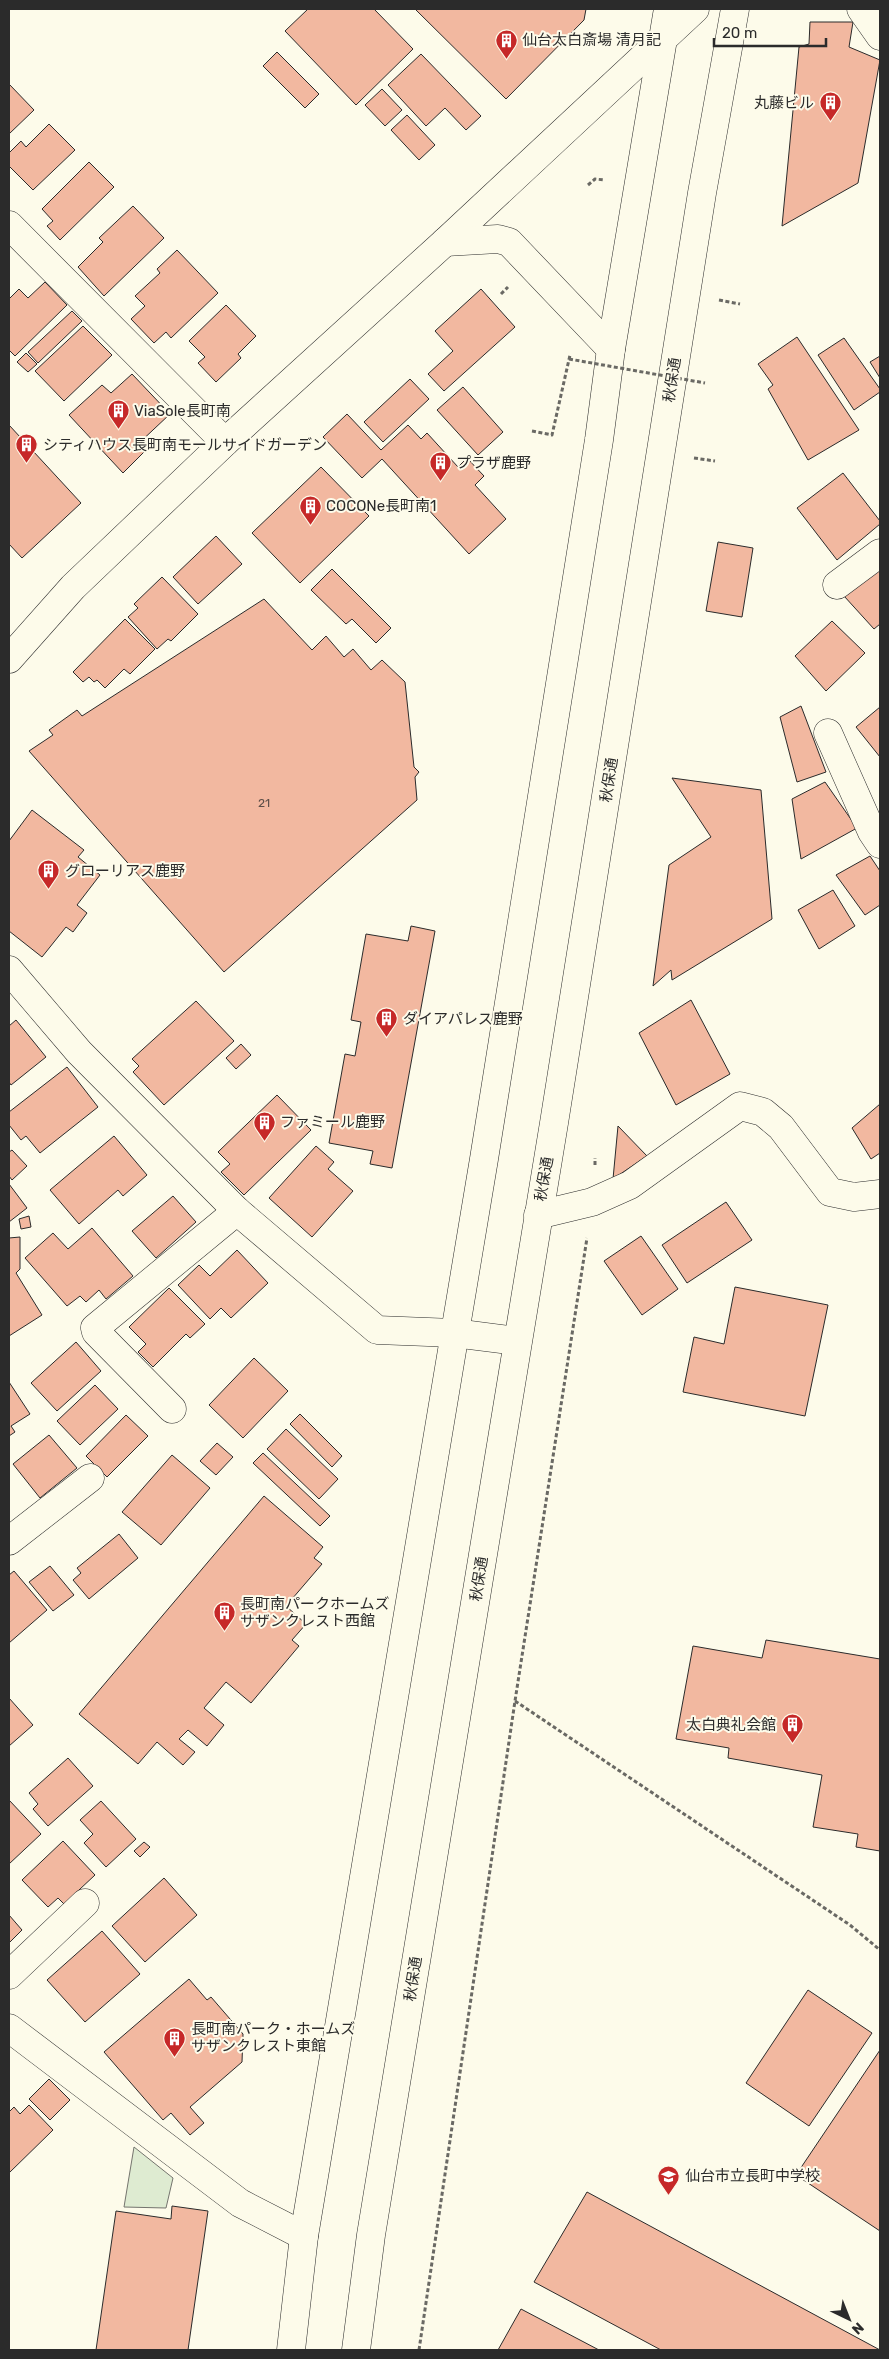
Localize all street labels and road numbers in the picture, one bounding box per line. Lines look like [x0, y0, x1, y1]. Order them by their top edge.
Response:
street label: 秋保通 [660, 356, 684, 404]
street label: 秋保通 [597, 756, 621, 804]
street label: 秋保通 [531, 1155, 557, 1203]
street label: 秋保通 [467, 1555, 491, 1603]
street label: 秋保通 [401, 1955, 425, 2003]

